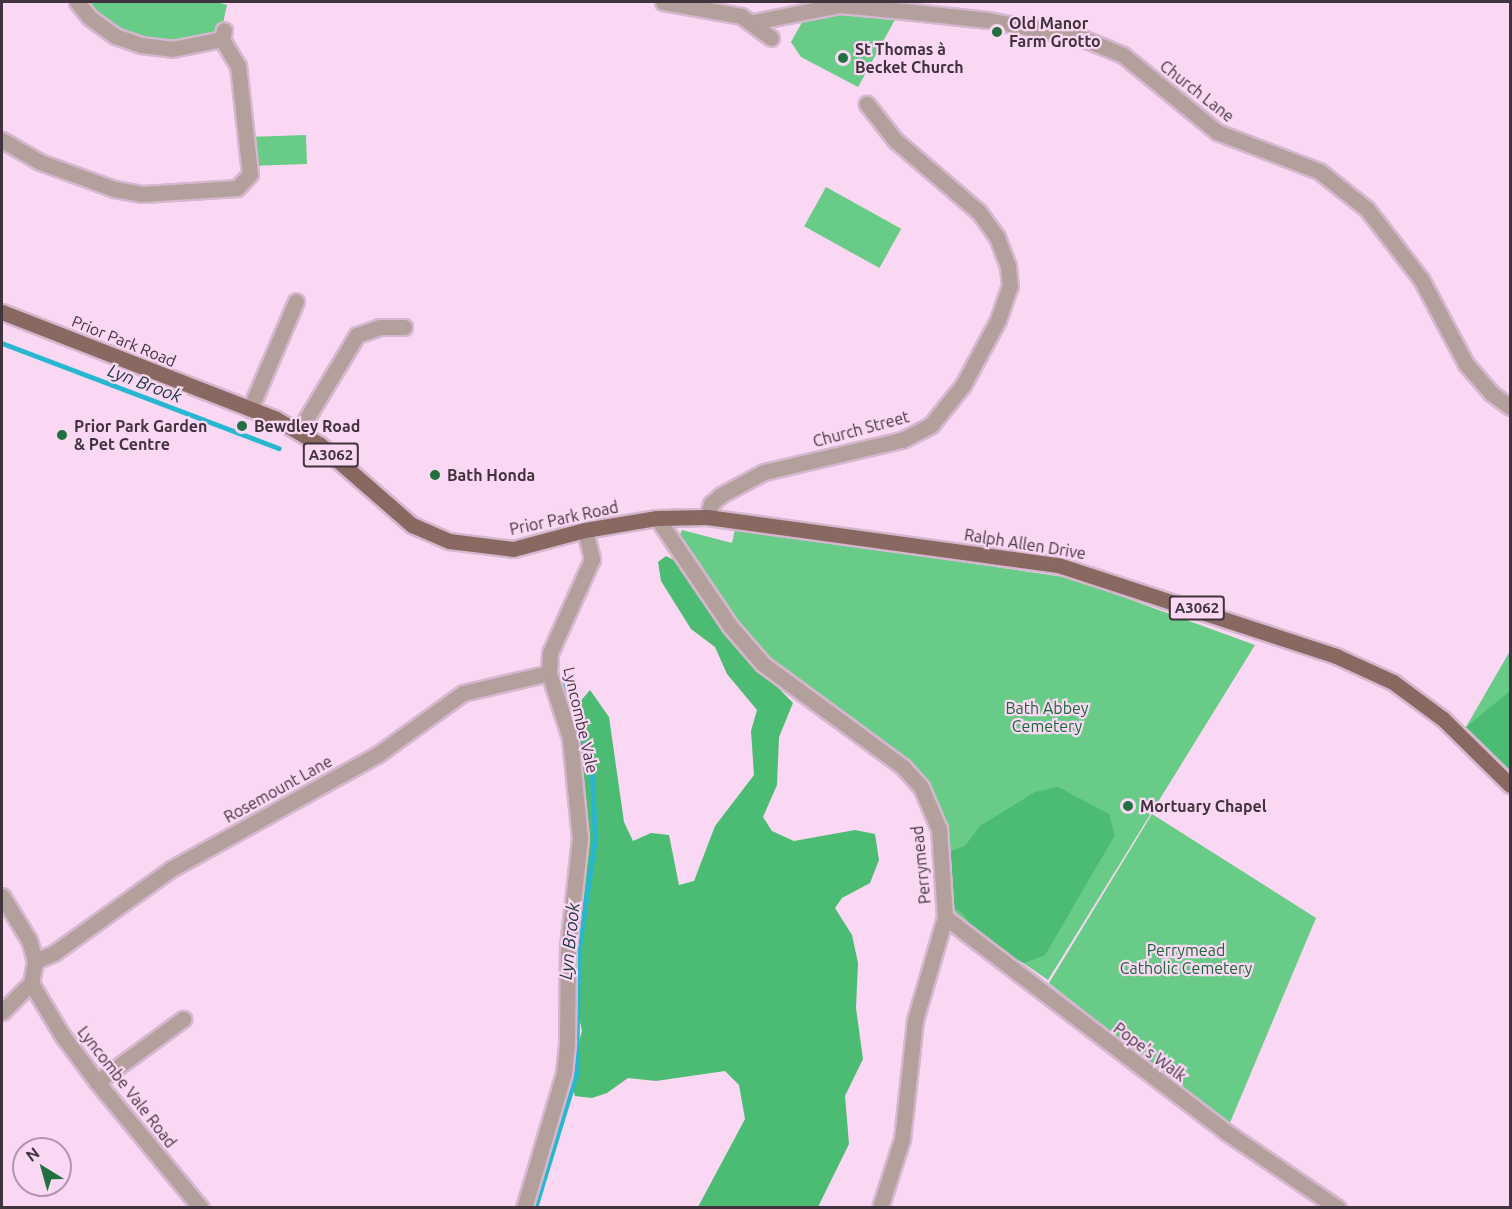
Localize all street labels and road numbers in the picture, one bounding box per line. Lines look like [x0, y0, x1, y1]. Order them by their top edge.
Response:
street label: Church Lane [1156, 56, 1238, 126]
street label: Prior Park Road [69, 311, 179, 371]
street label: Church Street [811, 407, 911, 451]
road number: A3062 [302, 443, 360, 467]
street label: Prior Park Road [508, 497, 620, 539]
street label: Ralph Allen Drive [963, 525, 1087, 563]
road number: A3062 [1168, 596, 1226, 620]
street label: Lyncombe Vale [559, 665, 603, 775]
street label: Rosemount Lane [221, 751, 335, 827]
street label: Perrymead [907, 825, 935, 905]
street label: Pope's Walk [1110, 1018, 1190, 1086]
street label: Lyncombe Vale Road [74, 1022, 180, 1152]

